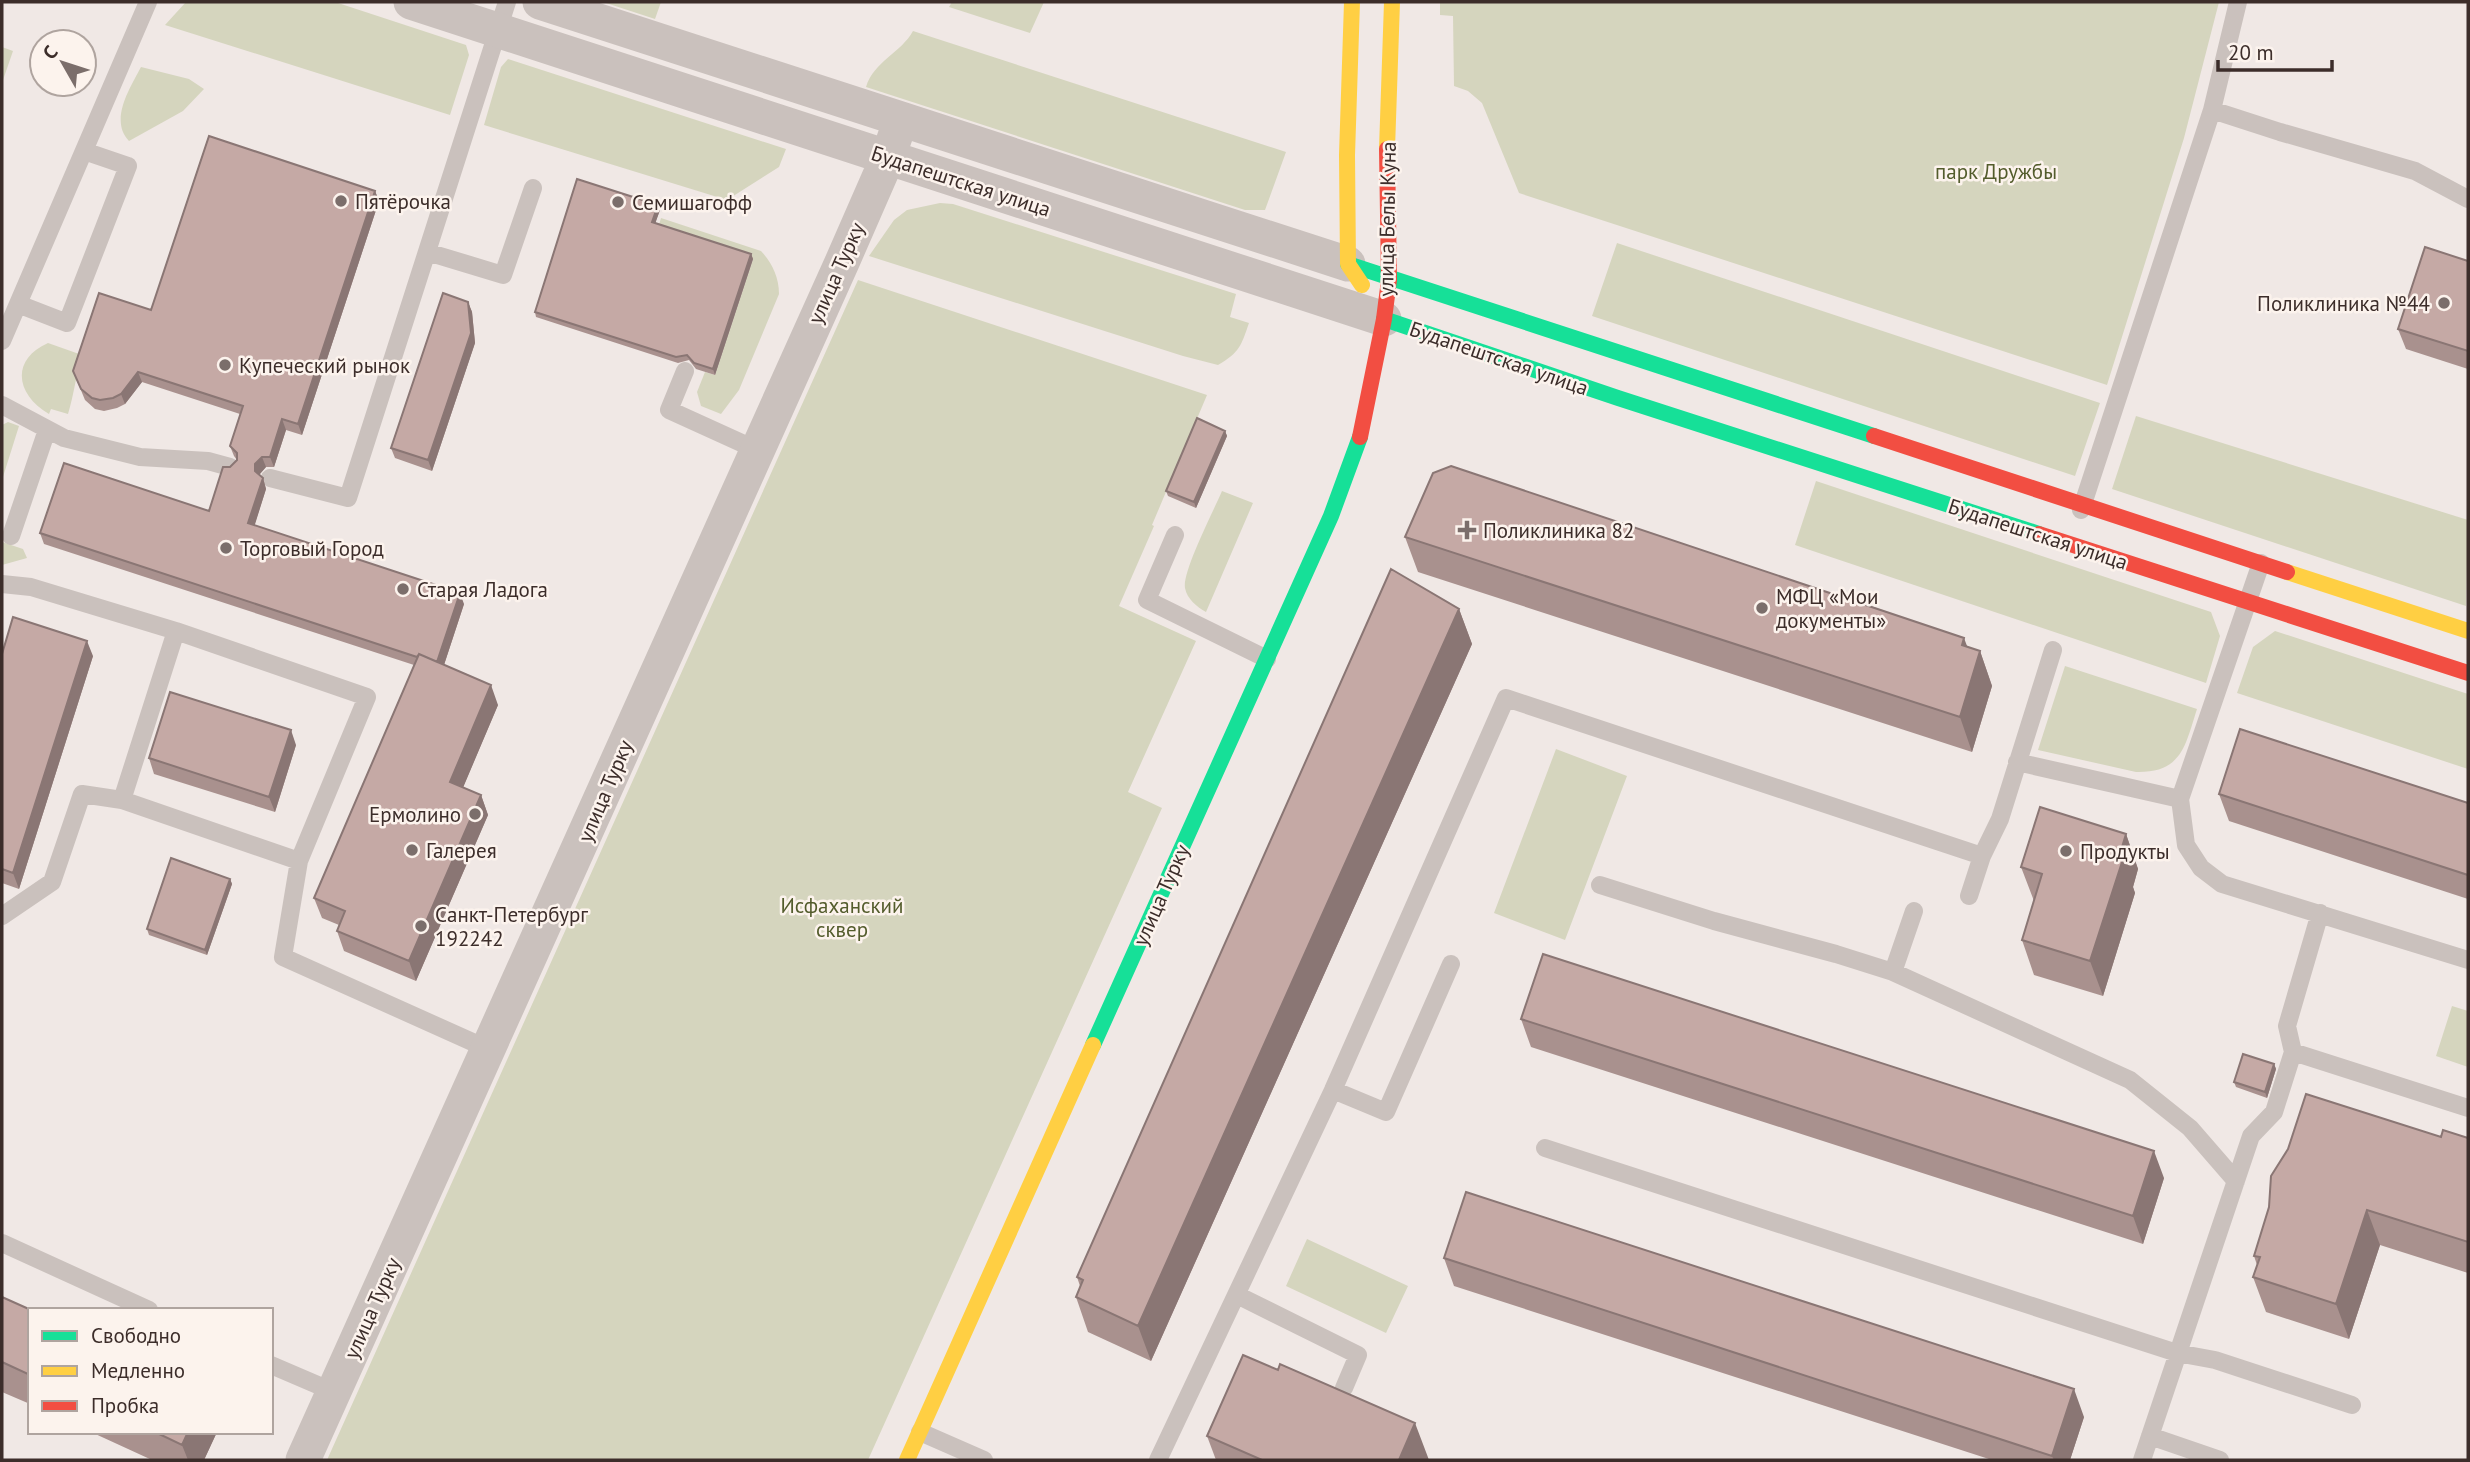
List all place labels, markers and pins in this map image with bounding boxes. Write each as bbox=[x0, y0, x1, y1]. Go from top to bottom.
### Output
place label: Пятёрочка bbox=[355, 188, 451, 215]
place label: Семишагофф bbox=[632, 189, 752, 216]
marker: Пятёрочка bbox=[333, 193, 349, 209]
marker: Семишагофф bbox=[610, 194, 626, 210]
place label: Поликлиника №44 bbox=[2257, 290, 2430, 317]
marker: Поликлиника №44 bbox=[2436, 295, 2452, 311]
place label: Купеческий рынок bbox=[239, 352, 410, 379]
marker: Купеческий рынок bbox=[217, 357, 233, 373]
place label: Поликлиника 82 bbox=[1483, 517, 1634, 544]
marker: Поликлиника 82 bbox=[1457, 520, 1477, 540]
place label: Торговый Город bbox=[240, 535, 384, 562]
marker: Торговый Город bbox=[218, 540, 234, 556]
place label: Старая Ладога bbox=[417, 576, 548, 603]
marker: Старая Ладога bbox=[395, 581, 411, 597]
place label: МФЦ «Мои документы» bbox=[1776, 583, 1886, 634]
marker: МФЦ «Мои документы» bbox=[1754, 600, 1770, 616]
place label: Ермолино bbox=[369, 801, 461, 828]
marker: Ермолино bbox=[467, 806, 483, 822]
place label: Галерея bbox=[426, 837, 497, 864]
place label: Продукты bbox=[2080, 838, 2170, 865]
marker: Галерея bbox=[404, 842, 420, 858]
marker: Продукты bbox=[2058, 843, 2074, 859]
place label: Санкт-Петербург 192242 bbox=[435, 901, 588, 952]
marker: Санкт-Петербург 192242 bbox=[413, 918, 429, 934]

